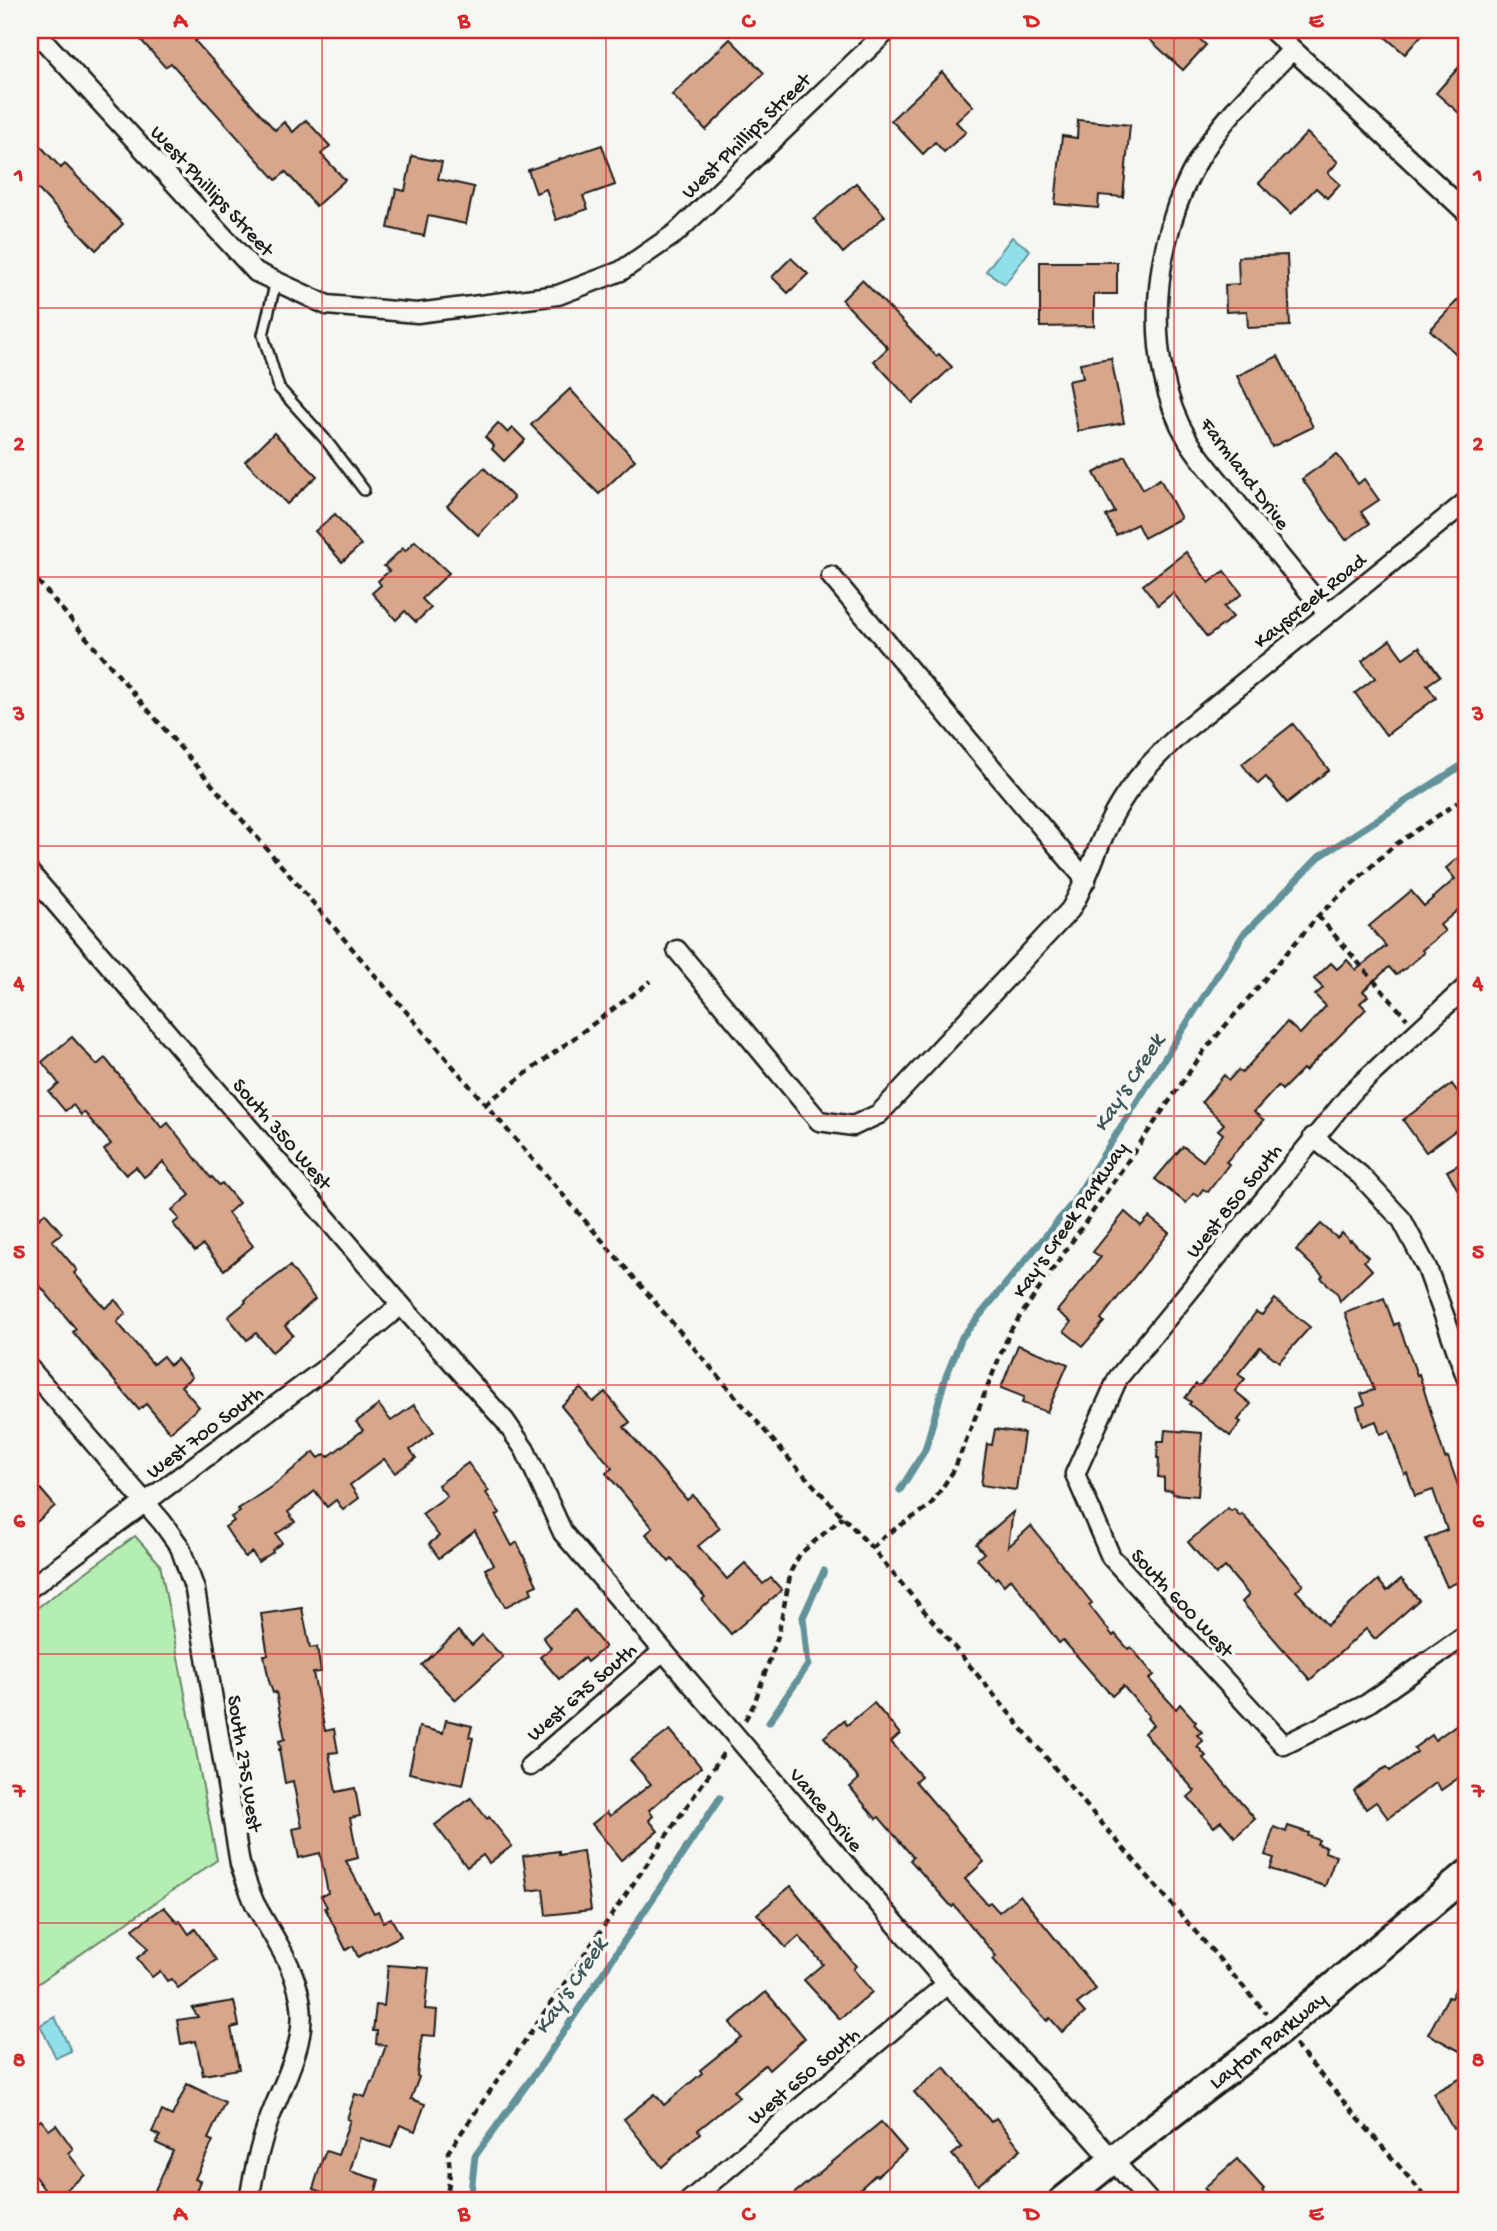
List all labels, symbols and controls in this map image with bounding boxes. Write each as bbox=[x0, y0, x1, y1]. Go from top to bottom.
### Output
text: A bbox=[172, 9, 188, 36]
text: B bbox=[457, 9, 471, 36]
text: C bbox=[742, 9, 757, 36]
text: D bbox=[1023, 9, 1041, 36]
text: E bbox=[1309, 9, 1325, 36]
street label: West Phillips Street bbox=[678, 68, 819, 206]
street label: West Phillips Street bbox=[143, 122, 279, 265]
text: 1 bbox=[13, 163, 24, 190]
text: 1 bbox=[1472, 163, 1483, 190]
street label: Farmland Drive bbox=[1192, 413, 1294, 537]
text: 2 bbox=[13, 432, 25, 459]
text: 2 bbox=[1472, 432, 1484, 459]
street label: Kayscreek Road bbox=[1250, 549, 1374, 656]
text: 3 bbox=[12, 702, 25, 729]
text: 3 bbox=[1471, 702, 1484, 729]
text: 4 bbox=[13, 971, 25, 998]
text: 4 bbox=[1472, 971, 1484, 998]
water label: Kay's Creek bbox=[1088, 1028, 1173, 1138]
street label: South 350 West bbox=[225, 1075, 337, 1198]
street label: Kay's Creek Parkway bbox=[1009, 1138, 1135, 1304]
street label: West 850 South bbox=[1182, 1140, 1289, 1264]
text: 5 bbox=[13, 1240, 25, 1267]
text: 5 bbox=[1472, 1240, 1484, 1267]
street label: West 700 South bbox=[143, 1382, 270, 1486]
text: 6 bbox=[13, 1509, 26, 1536]
text: 6 bbox=[1472, 1509, 1485, 1536]
street label: South 600 West bbox=[1124, 1545, 1239, 1666]
street label: West 675 South bbox=[523, 1639, 644, 1748]
street label: South 275 West bbox=[219, 1694, 266, 1836]
street label: Vance Drive bbox=[781, 1763, 867, 1859]
text: 7 bbox=[12, 1779, 26, 1806]
text: 7 bbox=[1471, 1779, 1485, 1806]
water label: Kay's Creek bbox=[530, 1931, 616, 2041]
street label: Layton Parkway bbox=[1206, 1988, 1333, 2096]
street label: West 650 South bbox=[744, 2023, 866, 2132]
text: 8 bbox=[13, 2048, 26, 2075]
text: 8 bbox=[1472, 2048, 1485, 2075]
text: A bbox=[172, 2202, 188, 2229]
text: B bbox=[457, 2202, 471, 2229]
text: C bbox=[742, 2202, 757, 2229]
text: D bbox=[1023, 2202, 1041, 2229]
text: E bbox=[1309, 2202, 1325, 2229]

